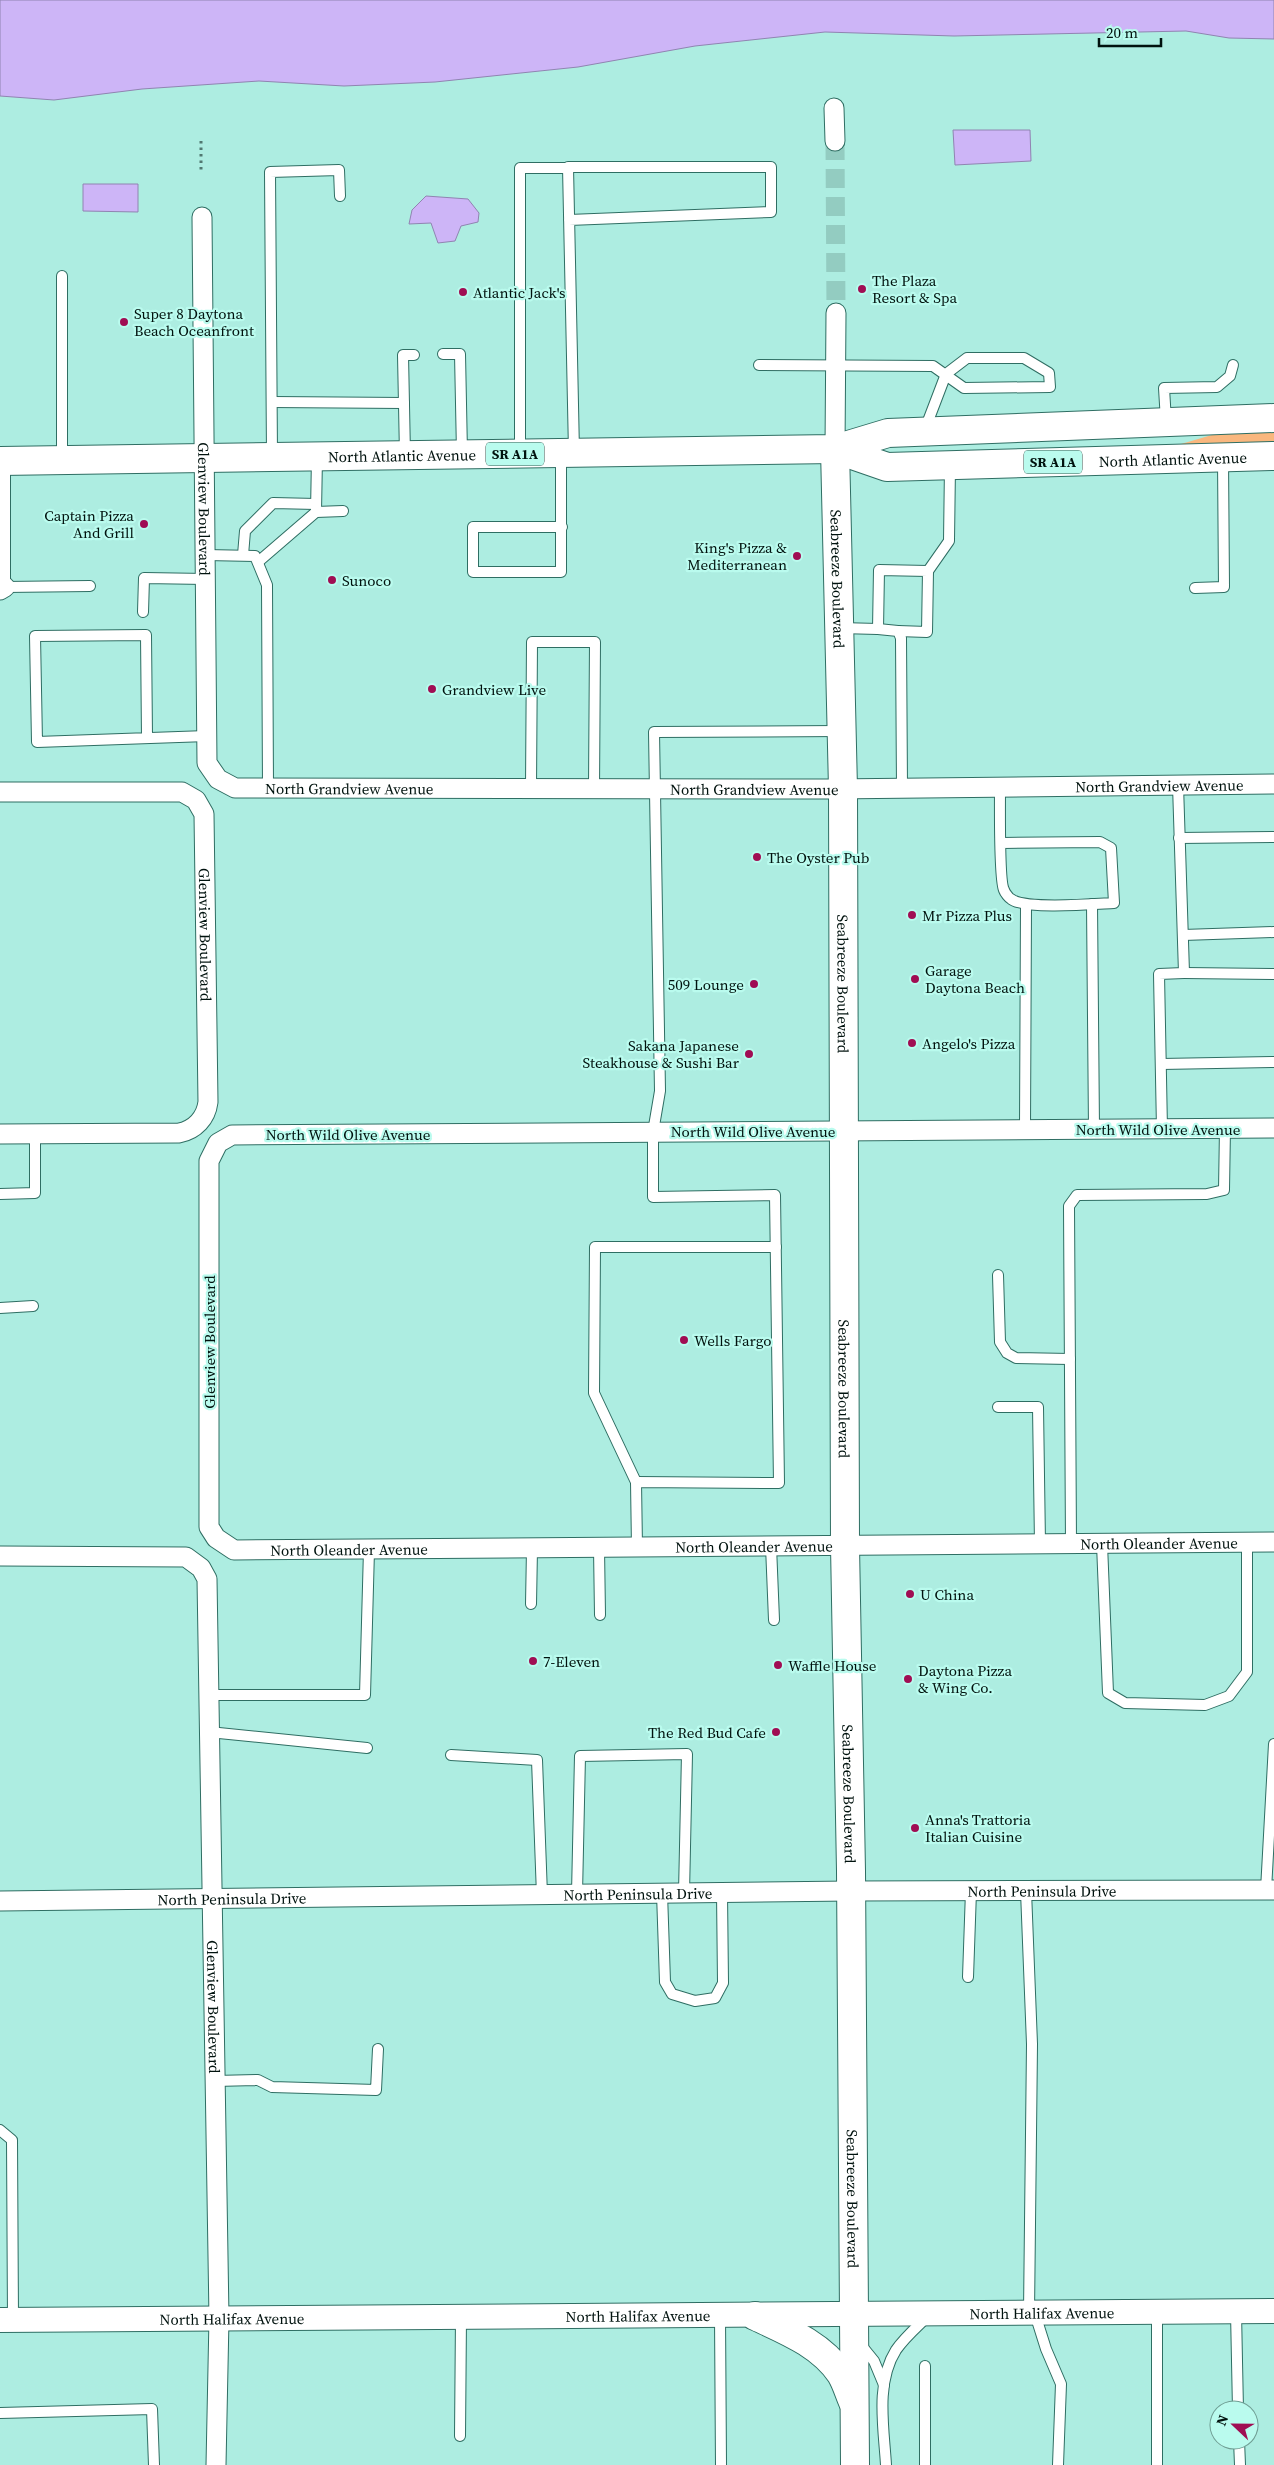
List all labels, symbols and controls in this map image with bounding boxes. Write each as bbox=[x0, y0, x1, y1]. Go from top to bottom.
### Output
scale bar bbox=[1099, 15, 1162, 47]
text: 20 m bbox=[1106, 22, 1138, 43]
place label: The Plaza Resort & Spa bbox=[872, 270, 958, 308]
place label: Atlantic Jack's bbox=[473, 282, 566, 303]
marker: The Plaza Resort & Spa bbox=[856, 283, 868, 295]
marker: Atlantic Jack's bbox=[457, 286, 469, 298]
place label: Super 8 Daytona Beach Oceanfront bbox=[134, 303, 254, 341]
marker: Super 8 Daytona Beach Oceanfront bbox=[118, 316, 130, 328]
street label: Glenview Boulevard bbox=[194, 442, 216, 576]
road number: SR A1A bbox=[486, 442, 544, 466]
street label: North Atlantic Avenue bbox=[328, 444, 477, 467]
street label: North Atlantic Avenue bbox=[1099, 446, 1248, 471]
road number: SR A1A bbox=[1024, 451, 1082, 474]
place label: Captain Pizza And Grill bbox=[44, 505, 135, 543]
street label: Seabreeze Boulevard bbox=[826, 509, 850, 649]
marker: Captain Pizza And Grill bbox=[138, 518, 150, 530]
place label: King's Pizza & Mediterranean bbox=[687, 537, 787, 575]
marker: King's Pizza & Mediterranean bbox=[791, 550, 803, 562]
place label: Sunoco bbox=[342, 570, 391, 591]
marker: Sunoco bbox=[326, 574, 338, 586]
place label: Grandview Live bbox=[442, 679, 546, 700]
marker: Grandview Live bbox=[426, 683, 438, 695]
street label: North Grandview Avenue bbox=[1075, 774, 1244, 797]
street label: North Grandview Avenue bbox=[265, 778, 434, 799]
street label: North Grandview Avenue bbox=[670, 778, 839, 800]
place label: The Oyster Pub bbox=[767, 847, 869, 868]
marker: The Oyster Pub bbox=[751, 851, 763, 863]
street label: Glenview Boulevard bbox=[194, 868, 217, 1002]
place label: Mr Pizza Plus bbox=[922, 905, 1012, 926]
marker: Mr Pizza Plus bbox=[906, 909, 918, 921]
street label: Seabreeze Boulevard bbox=[833, 914, 854, 1054]
place label: Garage Daytona Beach bbox=[925, 960, 1025, 998]
marker: Garage Daytona Beach bbox=[909, 973, 921, 985]
place label: 509 Lounge bbox=[668, 974, 744, 995]
marker: 509 Lounge bbox=[748, 978, 760, 990]
place label: Angelo's Pizza bbox=[922, 1033, 1016, 1054]
place label: Sakana Japanese Steakhouse & Sushi Bar bbox=[583, 1035, 740, 1073]
marker: Angelo's Pizza bbox=[906, 1037, 918, 1049]
marker: Sakana Japanese Steakhouse & Sushi Bar bbox=[743, 1048, 755, 1060]
street label: North Wild Olive Avenue bbox=[1076, 1119, 1241, 1140]
street label: North Wild Olive Avenue bbox=[671, 1121, 836, 1142]
street label: North Wild Olive Avenue bbox=[266, 1124, 431, 1145]
street label: Glenview Boulevard bbox=[199, 1275, 220, 1409]
street label: Seabreeze Boulevard bbox=[834, 1319, 855, 1459]
place label: Wells Fargo bbox=[694, 1330, 772, 1351]
marker: Wells Fargo bbox=[678, 1334, 690, 1346]
street label: North Oleander Avenue bbox=[1080, 1532, 1238, 1554]
street label: North Oleander Avenue bbox=[675, 1535, 833, 1557]
street label: North Oleander Avenue bbox=[270, 1538, 428, 1560]
place label: U China bbox=[920, 1584, 974, 1605]
marker: U China bbox=[904, 1588, 916, 1600]
place label: 7-Eleven bbox=[543, 1651, 600, 1672]
marker: 7-Eleven bbox=[527, 1655, 539, 1667]
place label: Waffle House bbox=[788, 1655, 877, 1676]
marker: Waffle House bbox=[772, 1659, 784, 1671]
place label: Daytona Pizza & Wing Co. bbox=[918, 1660, 1012, 1698]
marker: Daytona Pizza & Wing Co. bbox=[902, 1673, 914, 1685]
place label: The Red Bud Cafe bbox=[648, 1722, 766, 1743]
street label: Seabreeze Boulevard bbox=[838, 1724, 861, 1864]
marker: The Red Bud Cafe bbox=[770, 1726, 782, 1738]
place label: Anna's Trattoria Italian Cuisine bbox=[925, 1809, 1031, 1847]
marker: Anna's Trattoria Italian Cuisine bbox=[909, 1822, 921, 1834]
street label: North Peninsula Drive bbox=[967, 1880, 1117, 1901]
street label: North Peninsula Drive bbox=[563, 1882, 713, 1905]
street label: North Peninsula Drive bbox=[157, 1887, 307, 1910]
street label: Glenview Boulevard bbox=[202, 1940, 226, 2074]
street label: Seabreeze Boulevard bbox=[842, 2129, 864, 2269]
street label: North Halifax Avenue bbox=[969, 2302, 1115, 2324]
street label: North Halifax Avenue bbox=[565, 2304, 711, 2327]
street label: North Halifax Avenue bbox=[159, 2307, 305, 2329]
north arrow bbox=[1209, 2400, 1259, 2450]
text: N bbox=[1211, 2412, 1233, 2429]

